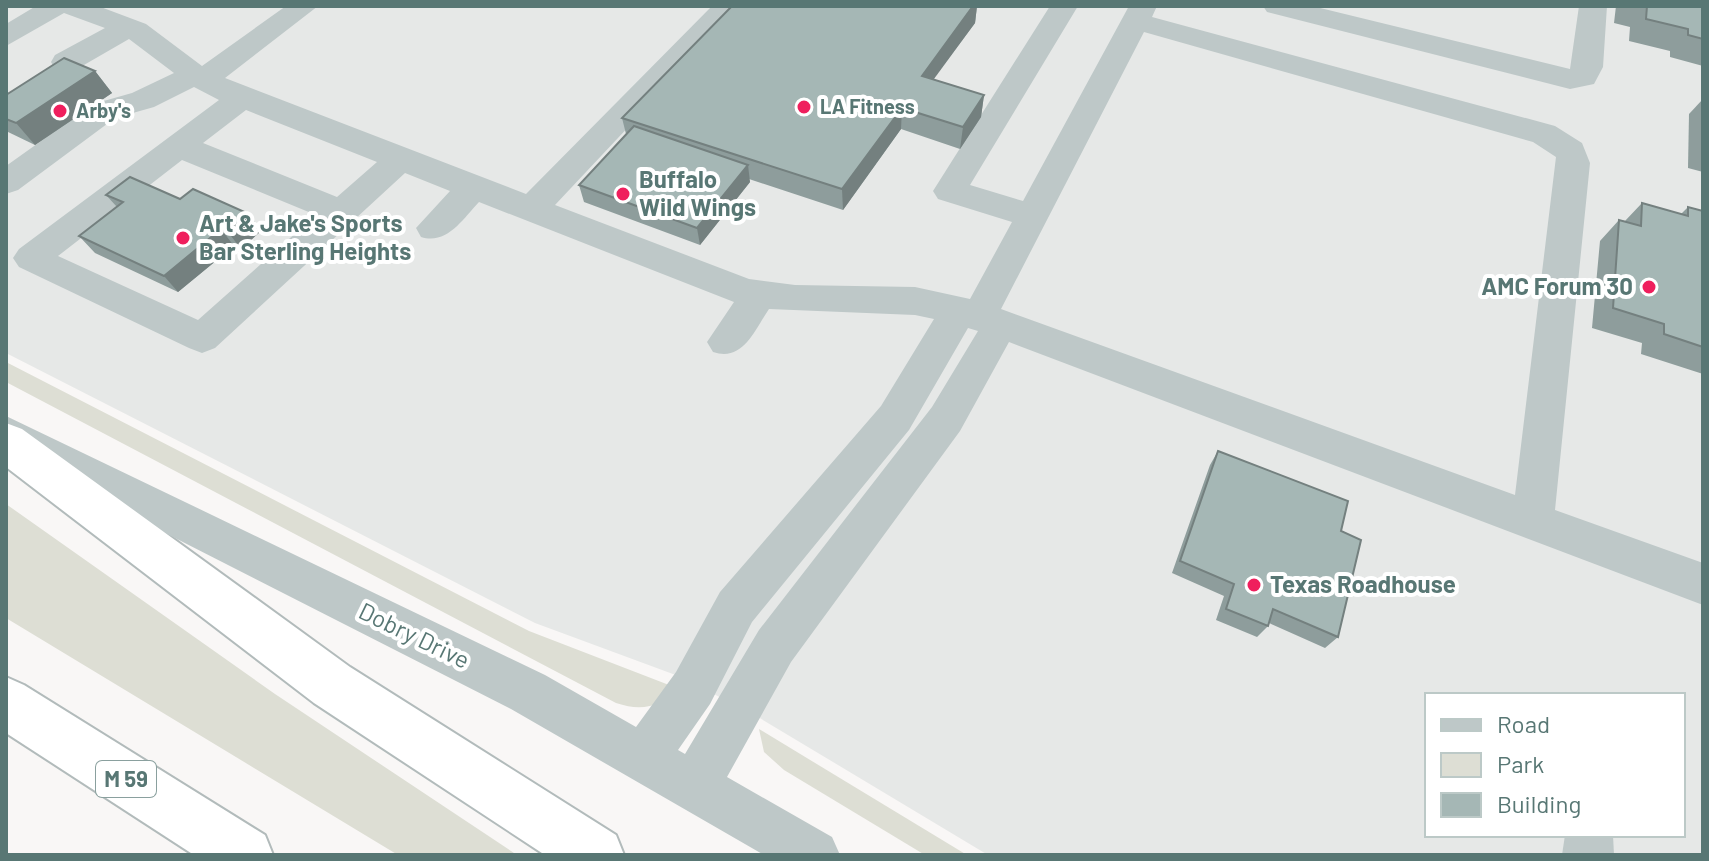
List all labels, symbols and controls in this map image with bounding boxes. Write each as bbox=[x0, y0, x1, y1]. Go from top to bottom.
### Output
place label: LA Fitness bbox=[820, 94, 915, 118]
place label: Arby's bbox=[76, 98, 131, 122]
marker: LA Fitness bbox=[795, 98, 813, 116]
marker: Arby's bbox=[51, 102, 69, 120]
place label: Buffalo Wild Wings bbox=[639, 164, 756, 221]
marker: Buffalo Wild Wings bbox=[614, 185, 632, 203]
place label: Art & Jake's Sports Bar Sterling Heights bbox=[199, 208, 411, 265]
marker: Art & Jake's Sports Bar Sterling Heights bbox=[174, 229, 192, 247]
place label: AMC Forum 30 bbox=[1481, 271, 1633, 300]
marker: AMC Forum 30 bbox=[1640, 278, 1658, 296]
place label: Texas Roadhouse bbox=[1270, 569, 1456, 598]
marker: Texas Roadhouse bbox=[1245, 576, 1263, 594]
street label: Dobry Drive bbox=[354, 595, 475, 674]
legend bbox=[1425, 693, 1685, 837]
text: Road bbox=[1497, 709, 1550, 738]
text: Park bbox=[1497, 749, 1544, 778]
road number: M 59 bbox=[96, 761, 156, 797]
text: Building bbox=[1497, 789, 1581, 818]

